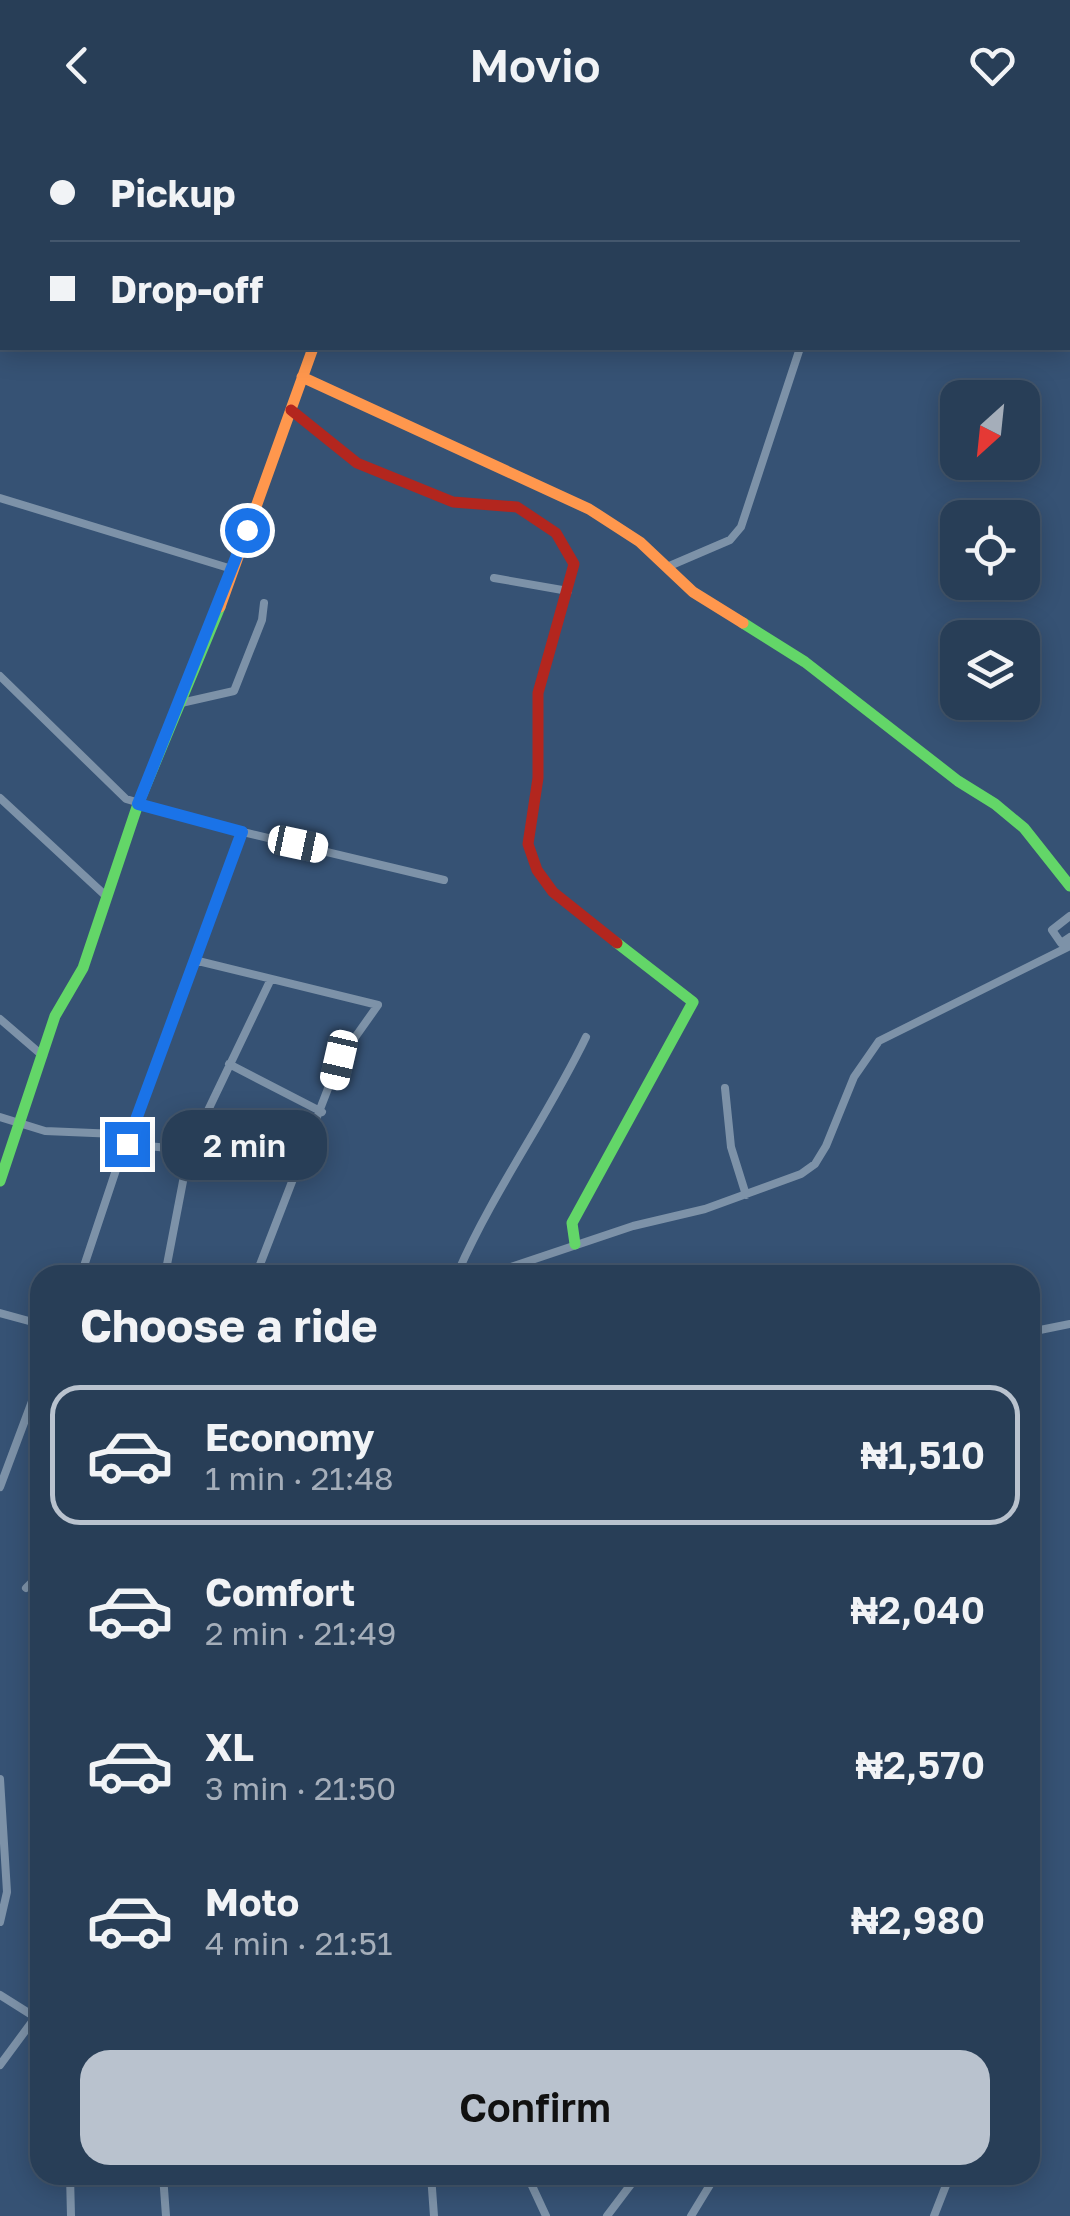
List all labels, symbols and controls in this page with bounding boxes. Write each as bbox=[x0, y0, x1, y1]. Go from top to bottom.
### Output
icon: back bbox=[50, 38, 105, 93]
text: Movio bbox=[470, 38, 600, 92]
icon: heart bbox=[965, 38, 1020, 93]
text: Pickup bbox=[110, 170, 236, 215]
text: Drop-off bbox=[110, 266, 263, 311]
north arrow bbox=[940, 380, 1040, 480]
map controls bbox=[940, 380, 1040, 720]
button: locate bbox=[940, 500, 1040, 600]
route start bbox=[225, 508, 270, 553]
button: layers bbox=[940, 620, 1040, 720]
car bbox=[266, 823, 330, 865]
car bbox=[318, 1027, 360, 1093]
callout: 2 min bbox=[162, 1109, 327, 1179]
route end bbox=[105, 1122, 150, 1167]
text: 2 min bbox=[203, 1126, 286, 1164]
text: Choose a ride bbox=[80, 1298, 378, 1352]
icon: car bbox=[85, 1410, 175, 1500]
text: Economy bbox=[205, 1414, 374, 1459]
text: ₦1,510 bbox=[860, 1432, 985, 1477]
text: 1 min · 21:48 bbox=[205, 1459, 393, 1497]
icon: car bbox=[85, 1565, 175, 1655]
text: Comfort bbox=[205, 1569, 355, 1614]
text: ₦2,040 bbox=[851, 1587, 985, 1632]
text: 2 min · 21:49 bbox=[205, 1614, 396, 1652]
icon: car bbox=[85, 1720, 175, 1810]
text: XL bbox=[205, 1724, 254, 1769]
text: ₦2,570 bbox=[855, 1742, 985, 1787]
text: 3 min · 21:50 bbox=[205, 1769, 396, 1807]
icon: car bbox=[85, 1875, 175, 1965]
text: Moto bbox=[205, 1879, 299, 1924]
text: ₦2,980 bbox=[851, 1897, 985, 1942]
text: 4 min · 21:51 bbox=[205, 1924, 392, 1962]
button: Confirm bbox=[80, 2050, 990, 2165]

